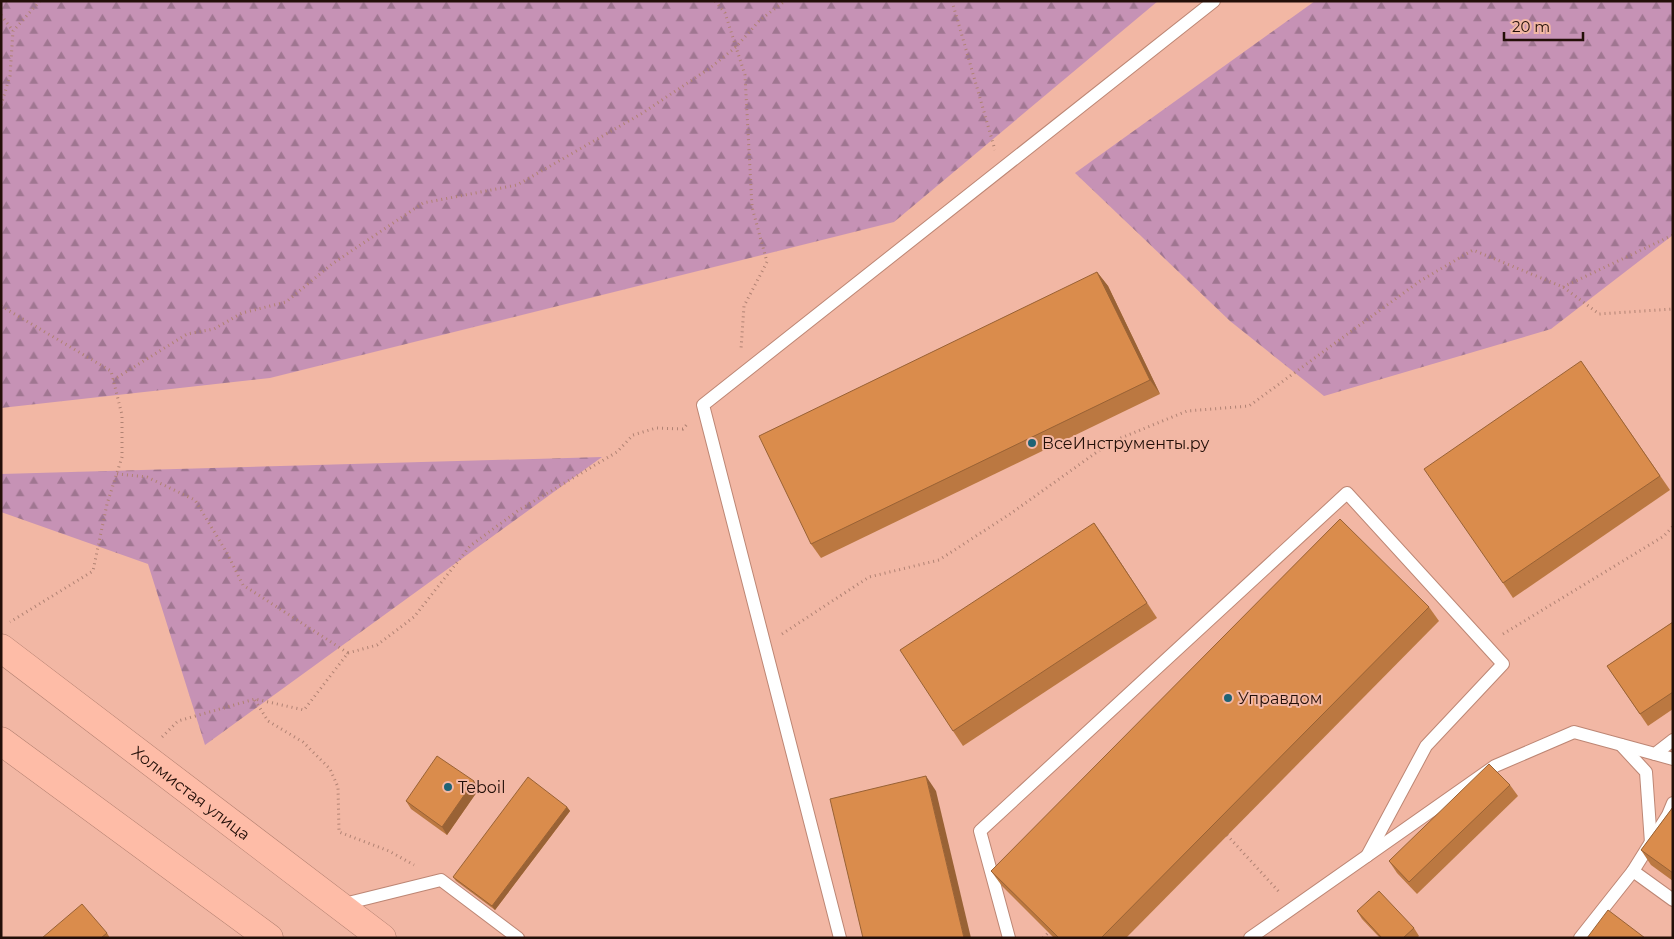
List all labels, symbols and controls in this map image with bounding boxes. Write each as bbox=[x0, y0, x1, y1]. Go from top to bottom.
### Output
scale bar bbox=[1504, 10, 1583, 42]
text: 20 m bbox=[1512, 17, 1550, 36]
place label: ВсеИнструменты.ру bbox=[1042, 434, 1209, 453]
marker: ВсеИнструменты.ру bbox=[1026, 437, 1038, 449]
place label: Управдом bbox=[1238, 689, 1322, 708]
marker: Управдом bbox=[1222, 692, 1234, 704]
street label: Холмистая улица bbox=[128, 742, 254, 844]
place label: Teboil bbox=[458, 778, 505, 797]
marker: Teboil bbox=[442, 781, 454, 793]

